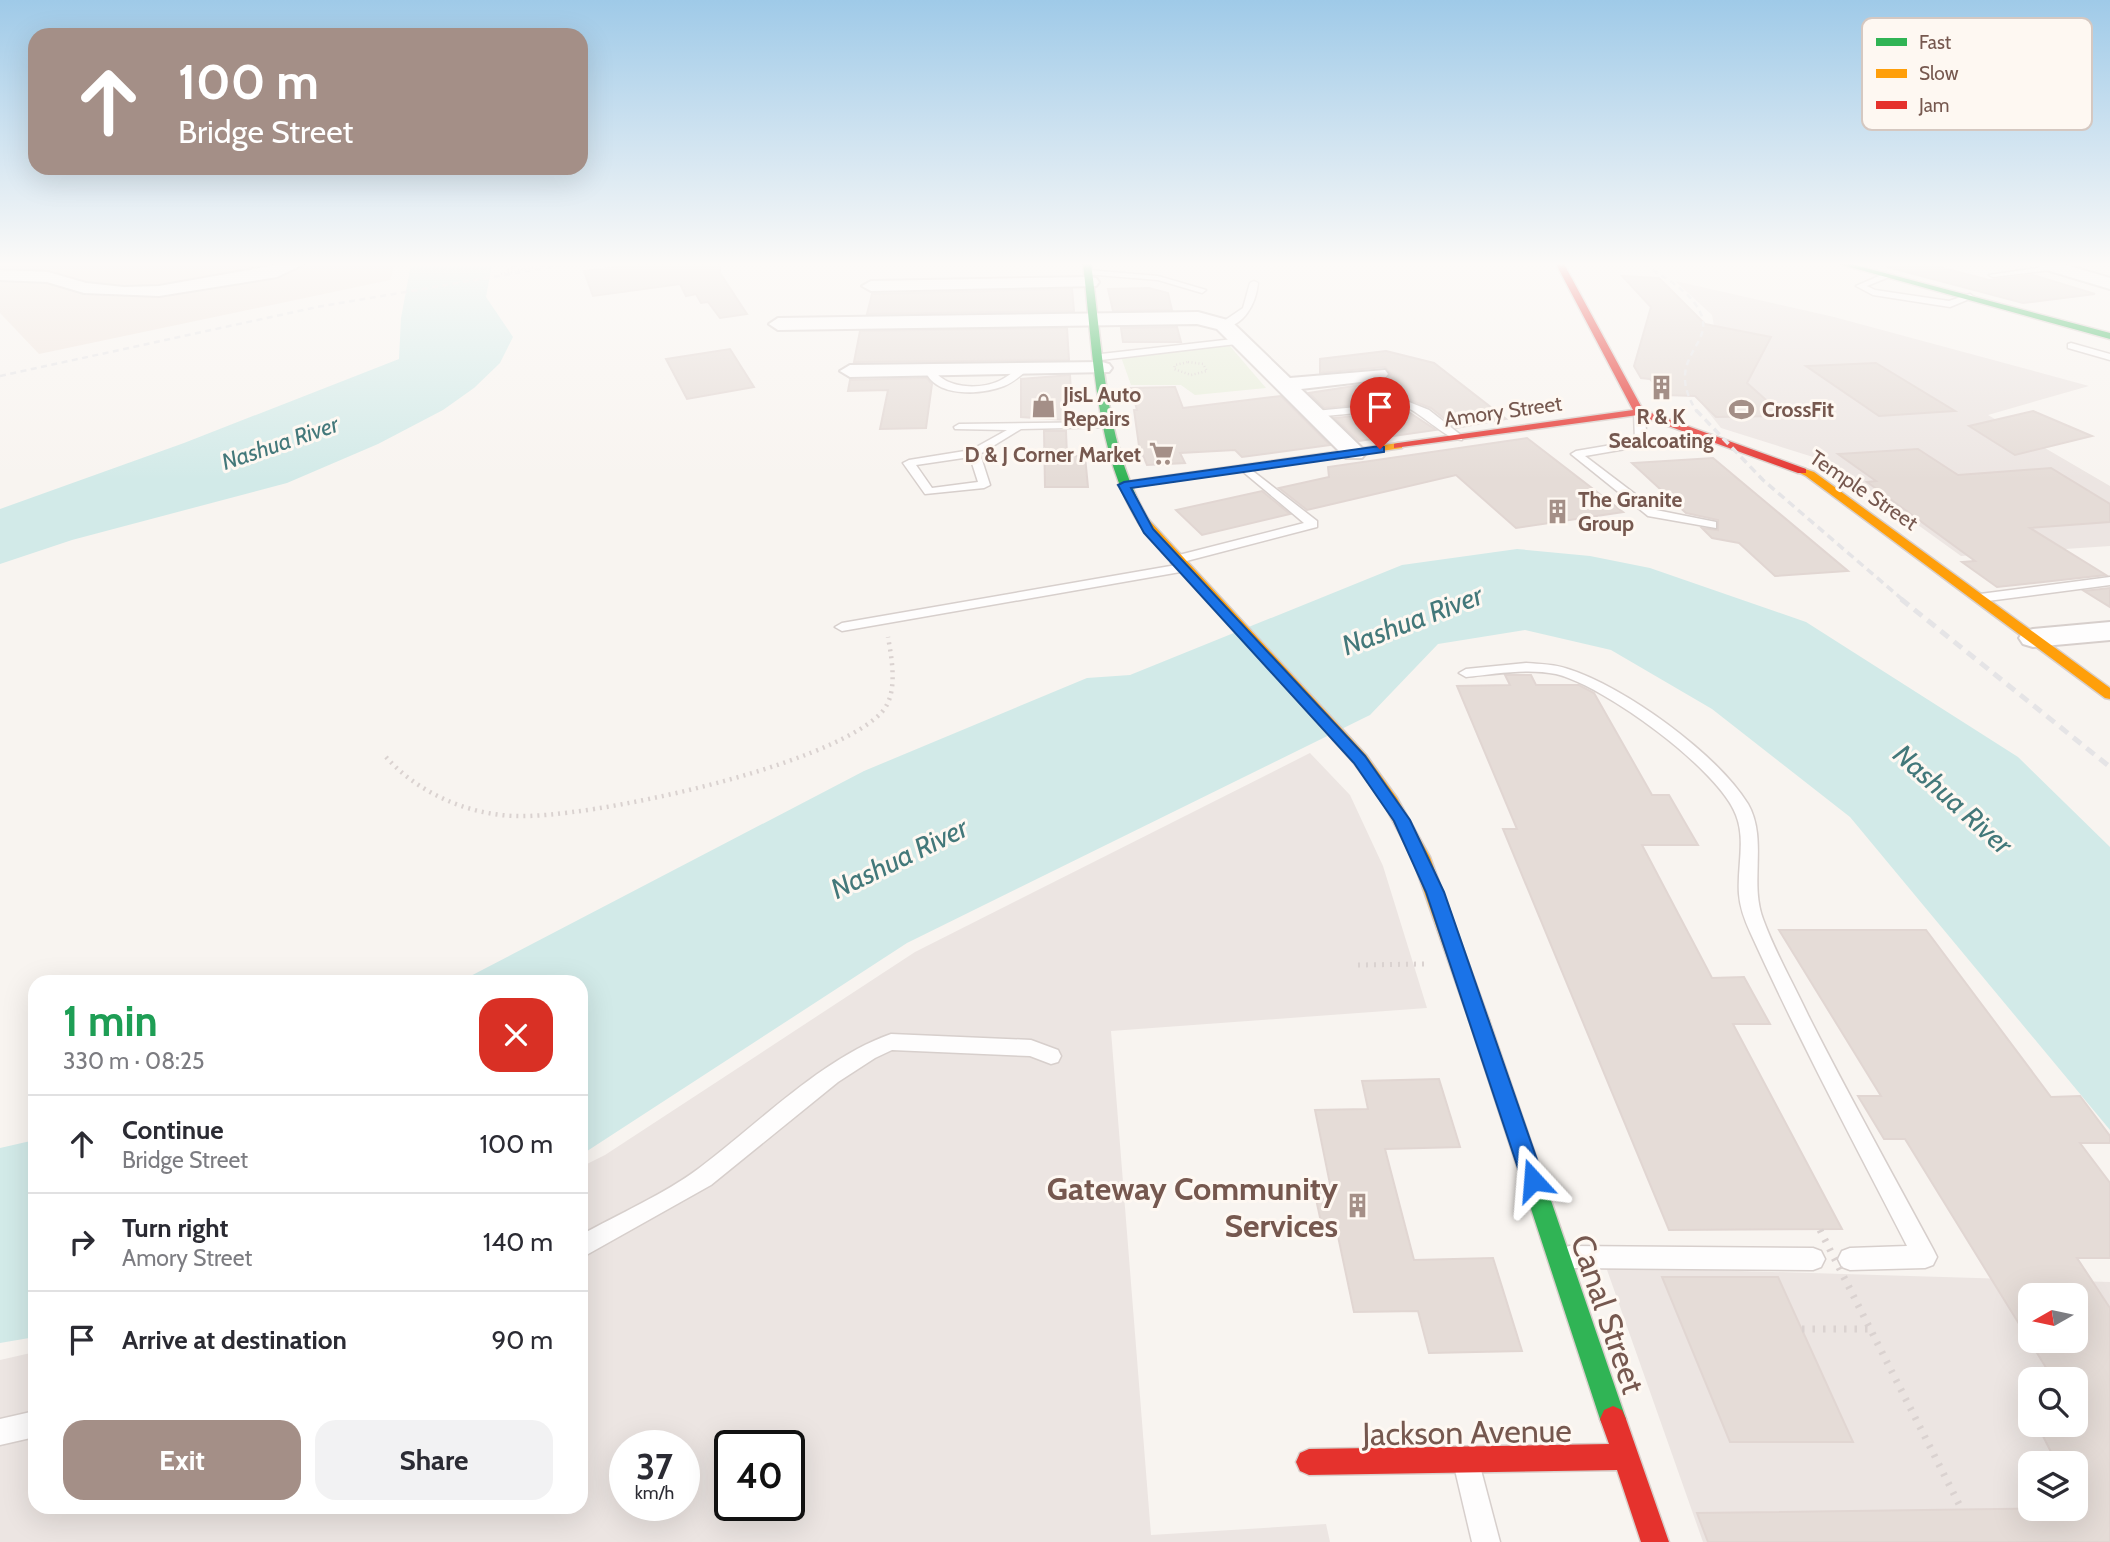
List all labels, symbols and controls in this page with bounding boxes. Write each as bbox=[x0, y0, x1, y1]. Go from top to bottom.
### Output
legend bbox=[1862, 18, 2092, 130]
text: Fast bbox=[1919, 31, 1952, 54]
text: 100 m bbox=[178, 52, 319, 111]
icon: ahead bbox=[63, 56, 154, 147]
text: Slow bbox=[1919, 62, 1959, 85]
text: Jam bbox=[1918, 94, 1949, 117]
text: Bridge Street bbox=[178, 112, 353, 151]
building icon: R & K Sealcoating bbox=[1647, 373, 1675, 401]
pin bbox=[1350, 377, 1410, 449]
place label: JisL Auto Repairs bbox=[1062, 382, 1141, 431]
icon: arrive bbox=[1361, 388, 1399, 426]
street label: Amory Street bbox=[1442, 390, 1564, 432]
shop icon: JisL Auto Repairs bbox=[1029, 392, 1057, 420]
sports icon: CrossFit bbox=[1728, 395, 1756, 423]
place label: CrossFit bbox=[1762, 397, 1834, 422]
place label: R & K Sealcoating bbox=[1609, 404, 1714, 453]
water label: Nashua River bbox=[218, 410, 343, 476]
supermarket icon: D & J Corner Market bbox=[1147, 440, 1175, 468]
place label: D & J Corner Market bbox=[965, 442, 1141, 467]
street label: Temple Street bbox=[1805, 445, 1923, 535]
place label: The Granite Group bbox=[1578, 487, 1683, 536]
building icon: The Granite Group bbox=[1544, 497, 1572, 525]
water label: Nashua River bbox=[1337, 577, 1489, 662]
water label: Nashua River bbox=[1887, 737, 2020, 862]
water label: Nashua River bbox=[825, 810, 974, 906]
text: 1 min bbox=[63, 995, 158, 1047]
button: close bbox=[479, 998, 553, 1072]
text: 330 m · 08:25 bbox=[63, 1047, 204, 1075]
text: Continue bbox=[122, 1114, 224, 1146]
icon: ahead bbox=[63, 1125, 101, 1163]
text: 100 m bbox=[480, 1128, 553, 1160]
position arrow bbox=[1496, 1143, 1570, 1217]
text: Bridge Street bbox=[122, 1146, 248, 1174]
place label: Gateway Community Services bbox=[1047, 1169, 1339, 1245]
building icon: Gateway Community Services bbox=[1344, 1192, 1372, 1220]
text: Turn right bbox=[122, 1212, 228, 1244]
icon: right bbox=[63, 1223, 101, 1261]
text: 140 m bbox=[483, 1226, 553, 1258]
street label: Canal Street bbox=[1563, 1229, 1653, 1399]
text: Amory Street bbox=[122, 1244, 252, 1272]
north arrow bbox=[2018, 1283, 2088, 1353]
map controls bbox=[2018, 1283, 2088, 1521]
icon: arrive bbox=[63, 1321, 101, 1359]
text: Arrive at destination bbox=[122, 1324, 347, 1356]
text: 90 m bbox=[491, 1324, 553, 1356]
button: search bbox=[2018, 1367, 2088, 1437]
street label: Jackson Avenue bbox=[1361, 1411, 1572, 1453]
button: Exit bbox=[63, 1420, 301, 1500]
button: Share bbox=[315, 1420, 553, 1500]
speed limit sign: 40 bbox=[714, 1430, 805, 1521]
text: 37 bbox=[636, 1445, 673, 1488]
button: layers bbox=[2018, 1451, 2088, 1521]
text: km/h bbox=[635, 1482, 674, 1504]

